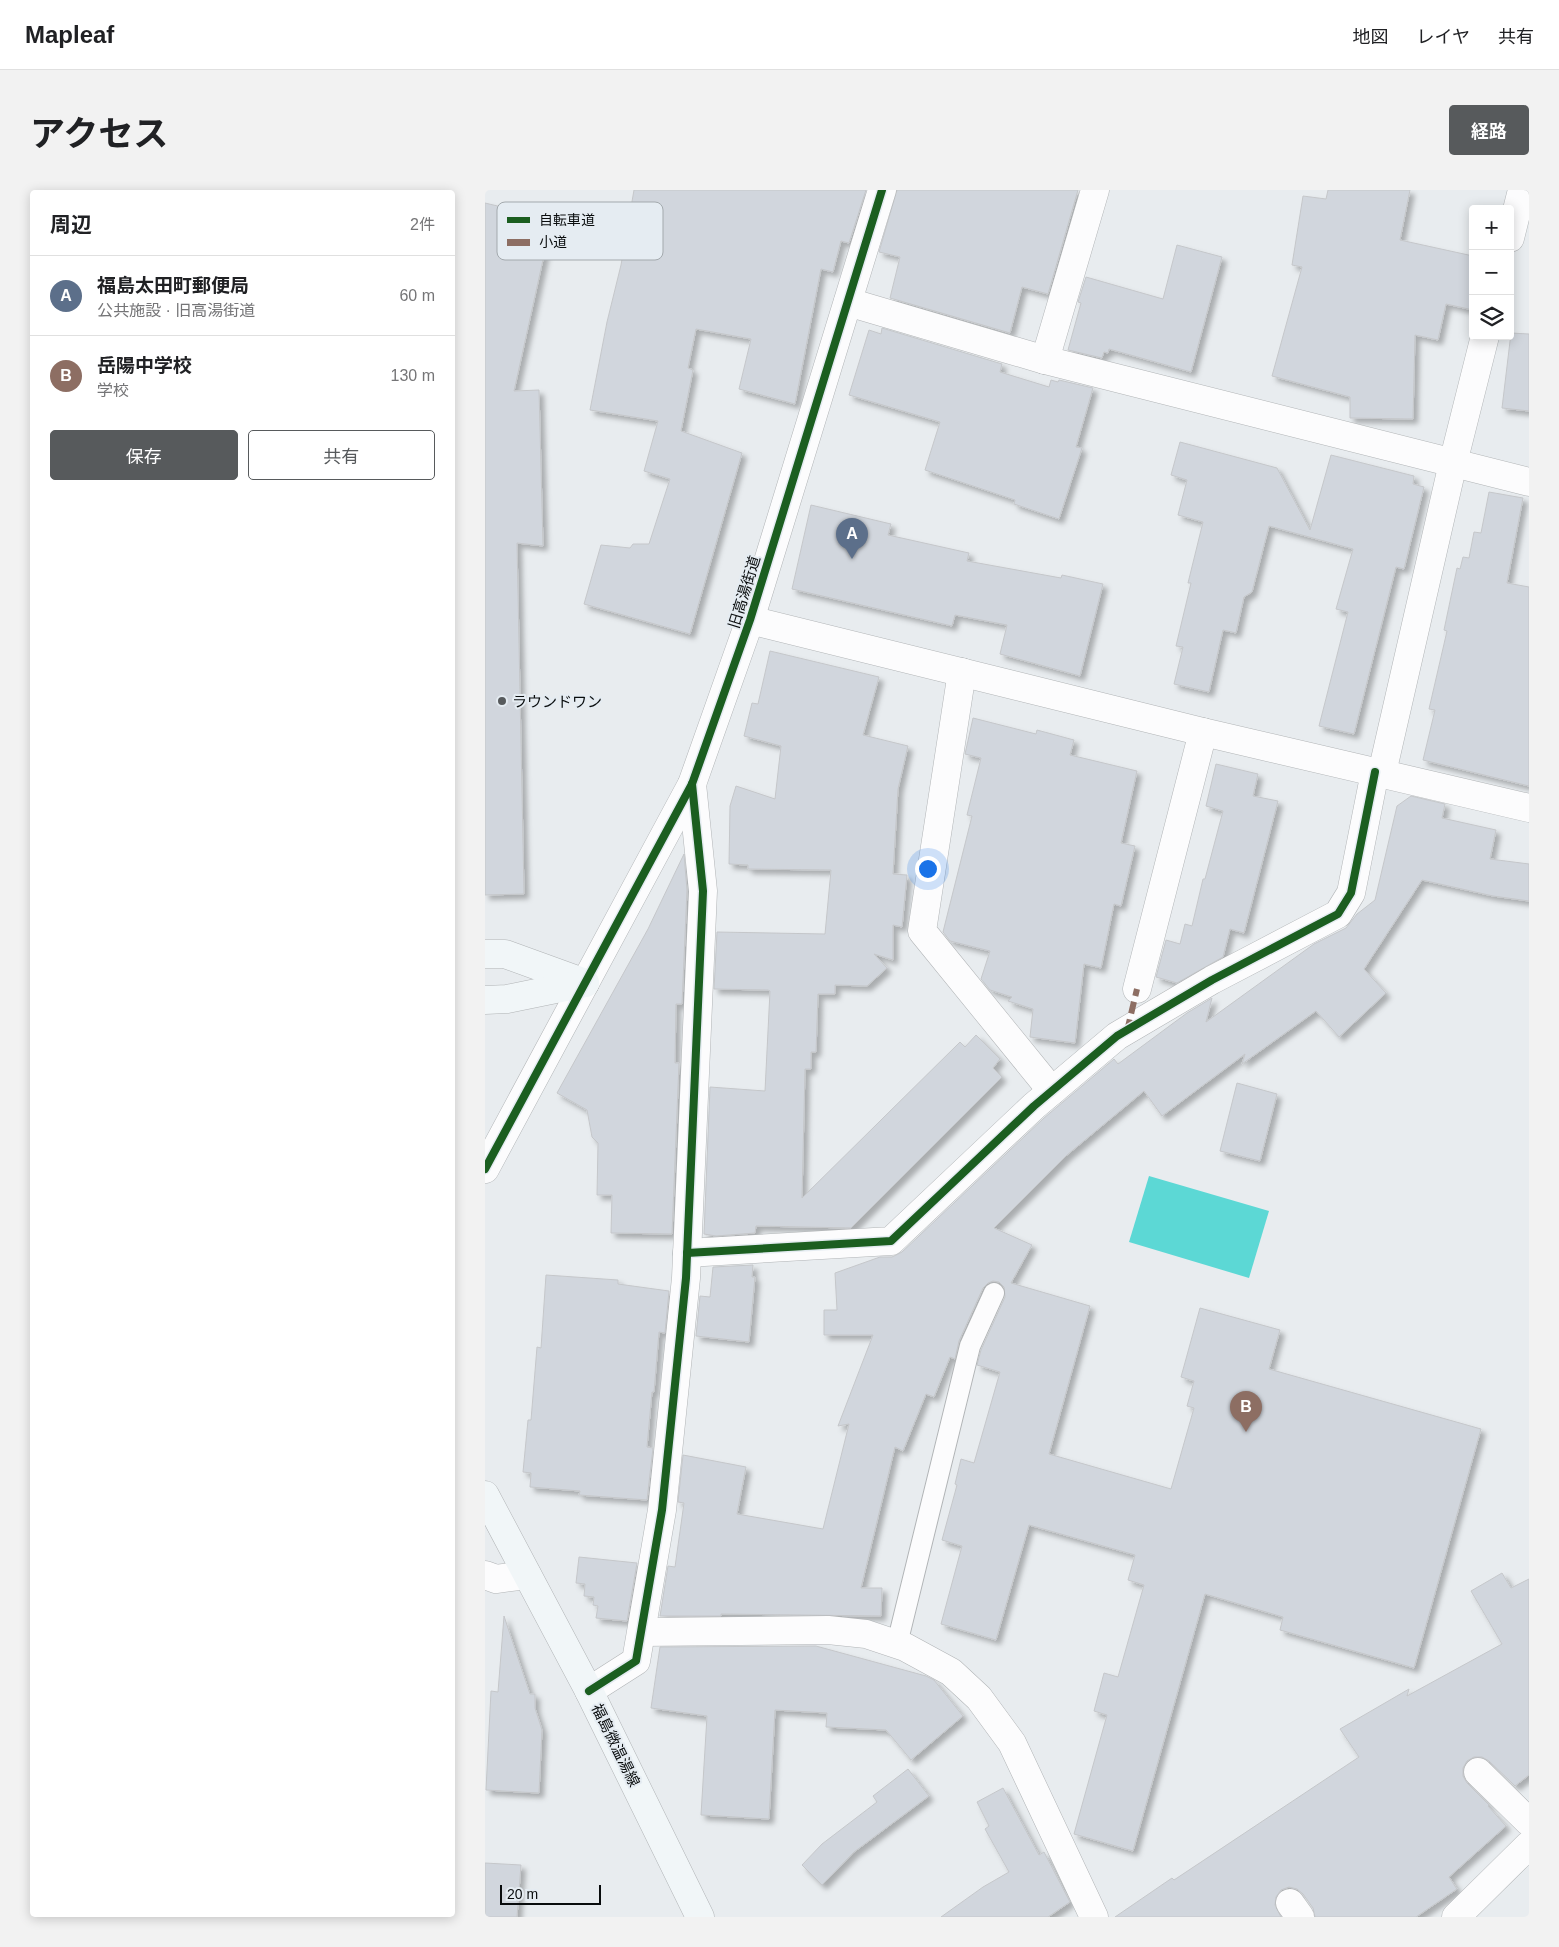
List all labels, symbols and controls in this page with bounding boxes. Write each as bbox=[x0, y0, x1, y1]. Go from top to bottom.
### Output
text: Mapleaf bbox=[25, 21, 114, 48]
text: 地図 bbox=[1353, 27, 1389, 47]
text: レイヤ bbox=[1417, 27, 1470, 47]
text: 共有 bbox=[1498, 27, 1534, 47]
button: 経路 bbox=[1449, 105, 1529, 155]
text: アクセス bbox=[30, 114, 168, 153]
legend bbox=[497, 202, 663, 260]
map controls bbox=[1469, 205, 1514, 340]
button: + bbox=[1469, 205, 1514, 250]
text: 自転車道 bbox=[539, 212, 595, 228]
text: 周辺 bbox=[50, 213, 92, 236]
text: 2件 bbox=[410, 216, 435, 233]
text: 小道 bbox=[539, 234, 567, 250]
button: − bbox=[1469, 250, 1514, 295]
text: 福島太田町郵便局 bbox=[97, 275, 249, 296]
text: A bbox=[60, 287, 72, 304]
text: 60 m bbox=[399, 287, 435, 304]
button: layers bbox=[1469, 295, 1514, 340]
text: 公共施設 · 旧高湯街道 bbox=[97, 302, 255, 319]
text: 岳陽中学校 bbox=[97, 355, 192, 376]
text: B bbox=[60, 367, 72, 384]
text: 130 m bbox=[391, 367, 435, 384]
text: 学校 bbox=[97, 382, 129, 399]
button: 保存 bbox=[50, 430, 238, 480]
button: 共有 bbox=[248, 430, 435, 480]
pin: A bbox=[836, 518, 868, 559]
street label: 旧高湯街道 bbox=[725, 554, 763, 630]
place label: ラウンドワン bbox=[512, 693, 602, 710]
marker: ラウンドワン bbox=[496, 695, 508, 707]
your location bbox=[915, 856, 941, 882]
pin: B bbox=[1230, 1391, 1262, 1432]
street label: 福島微温湯線 bbox=[589, 1701, 643, 1789]
scale bar bbox=[500, 1882, 601, 1905]
text: 20 m bbox=[507, 1886, 538, 1902]

